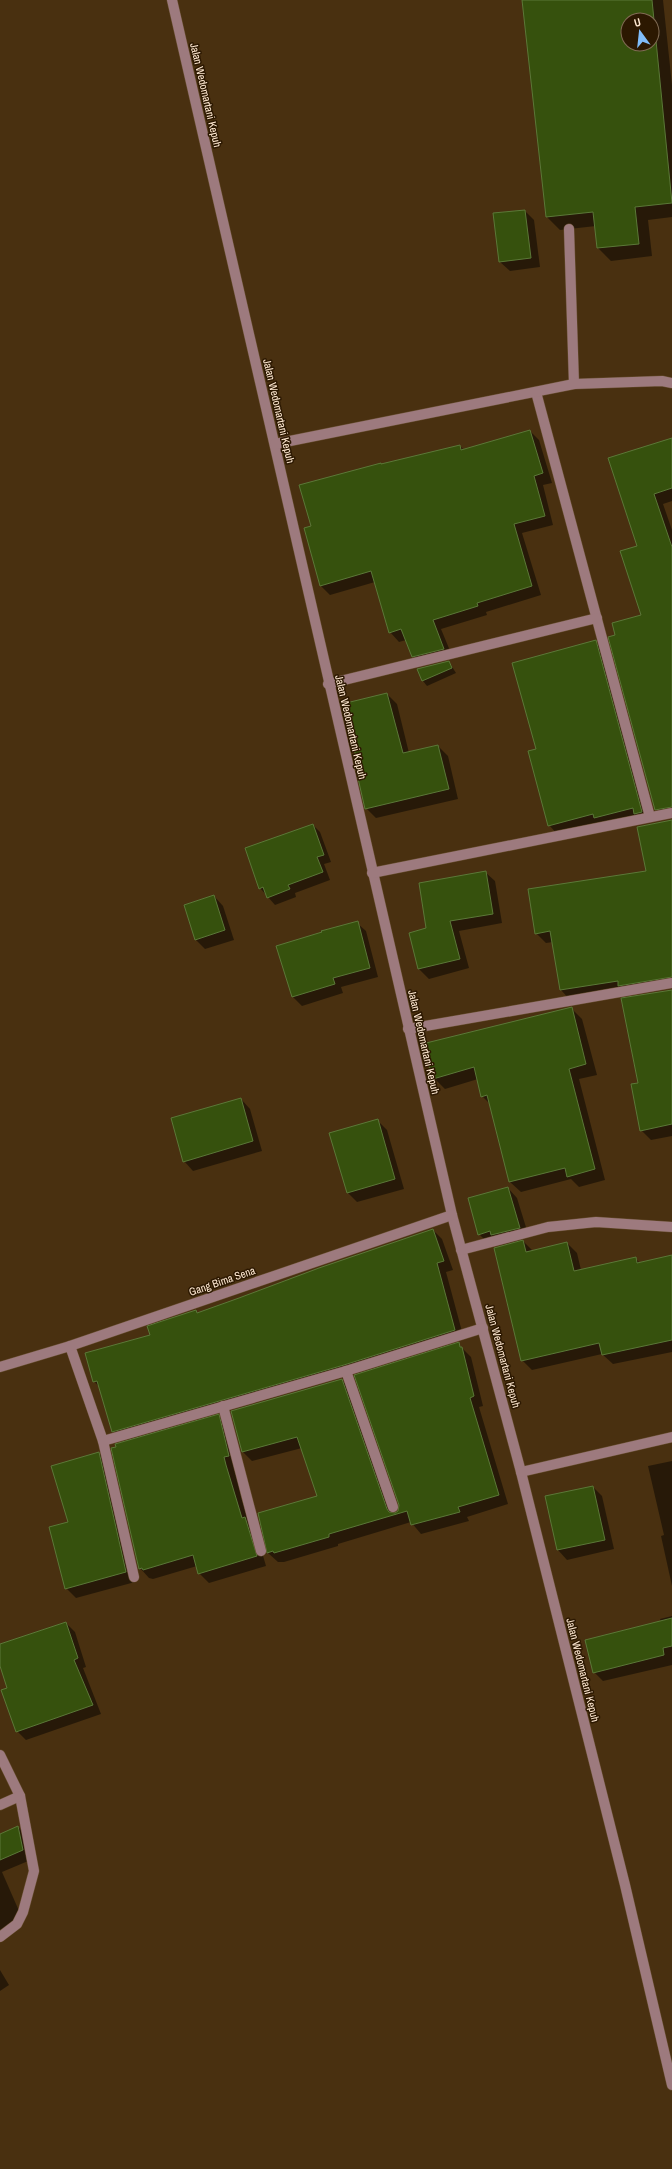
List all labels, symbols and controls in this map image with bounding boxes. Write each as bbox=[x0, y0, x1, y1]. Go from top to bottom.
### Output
north arrow bbox=[620, 12, 660, 52]
text: U bbox=[632, 15, 642, 30]
street label: Jalan Wedomartani Kepuh bbox=[187, 41, 225, 149]
street label: Jalan Wedomartani Kepuh bbox=[260, 357, 298, 465]
street label: Jalan Wedomartani Kepuh bbox=[332, 673, 370, 781]
street label: Jalan Wedomartani Kepuh bbox=[405, 988, 443, 1096]
street label: Gang Bima Sena bbox=[187, 1263, 257, 1299]
street label: Jalan Wedomartani Kepuh bbox=[482, 1303, 524, 1409]
street label: Jalan Wedomartani Kepuh bbox=[563, 1617, 603, 1723]

